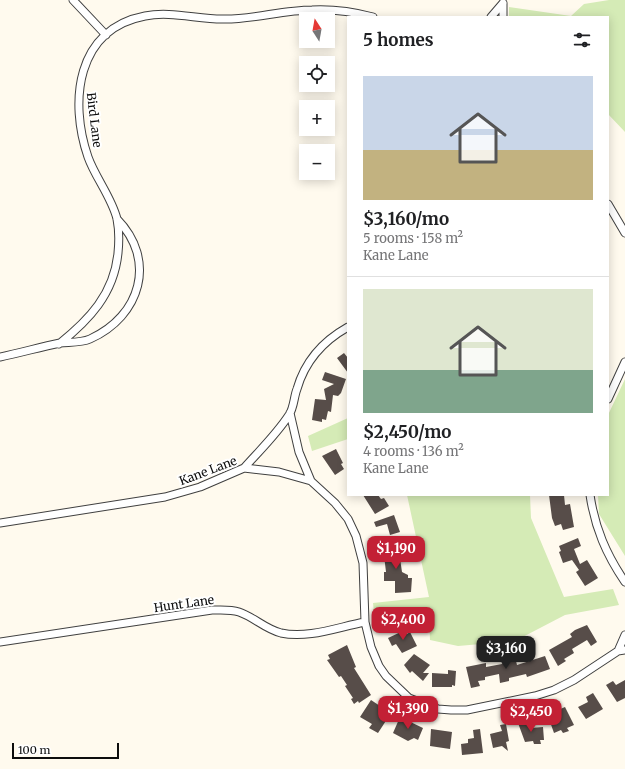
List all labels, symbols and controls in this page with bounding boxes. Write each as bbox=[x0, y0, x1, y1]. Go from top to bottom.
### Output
north arrow bbox=[299, 12, 335, 48]
map controls bbox=[299, 12, 335, 180]
text: 5 homes bbox=[363, 29, 434, 51]
icon: filters bbox=[571, 29, 593, 51]
button: locate bbox=[299, 56, 335, 92]
street label: Bird Lane bbox=[84, 91, 105, 148]
button: + bbox=[299, 100, 335, 136]
icon: home bbox=[442, 102, 514, 174]
button: − bbox=[299, 144, 335, 180]
text: $3,160/mo bbox=[363, 208, 449, 230]
text: 5 rooms · 158 m² bbox=[363, 230, 463, 247]
text: Kane Lane bbox=[363, 247, 429, 264]
icon: home bbox=[442, 315, 514, 387]
text: $2,450/mo bbox=[363, 421, 451, 443]
text: 4 rooms · 136 m² bbox=[363, 443, 464, 460]
street label: Kane Lane bbox=[177, 453, 239, 488]
text: Kane Lane bbox=[363, 460, 429, 477]
pin: $1,190 bbox=[363, 536, 429, 570]
text: $1,190 bbox=[376, 540, 416, 557]
street label: Hunt Lane bbox=[153, 592, 215, 615]
pin: $2,400 bbox=[370, 607, 436, 641]
text: $2,400 bbox=[381, 611, 425, 628]
pin: $3,160 bbox=[473, 636, 539, 670]
text: $3,160 bbox=[485, 640, 527, 657]
pin: $1,390 bbox=[375, 696, 441, 730]
pin: $2,450 bbox=[498, 699, 564, 733]
text: $1,390 bbox=[387, 700, 429, 717]
text: $2,450 bbox=[510, 703, 552, 720]
scale bar bbox=[12, 741, 119, 760]
text: 100 m bbox=[18, 743, 50, 757]

